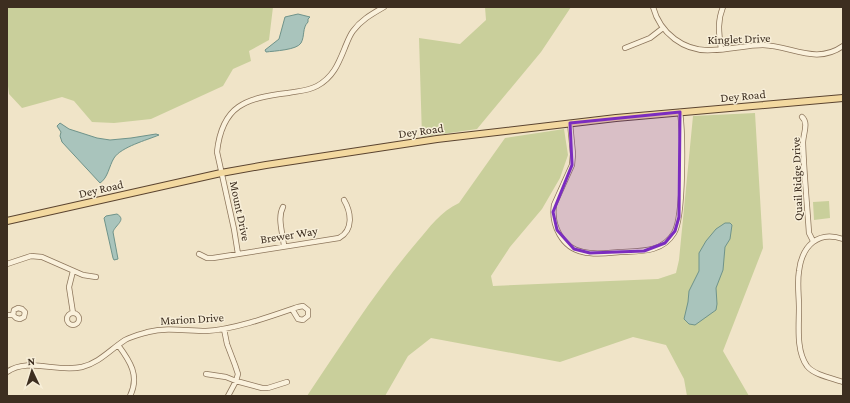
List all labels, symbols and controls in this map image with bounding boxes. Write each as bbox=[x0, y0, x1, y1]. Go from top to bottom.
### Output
street label: Kinglet Drive bbox=[707, 31, 771, 47]
street label: Dey Road bbox=[720, 87, 767, 105]
street label: Dey Road bbox=[398, 121, 445, 141]
street label: Quail Ridge Drive bbox=[789, 137, 805, 221]
street label: Dey Road bbox=[77, 177, 125, 201]
street label: Mount Drive bbox=[227, 180, 253, 242]
street label: Brewer Way bbox=[259, 223, 319, 246]
street label: Marion Drive bbox=[160, 310, 224, 328]
north arrow bbox=[12, 351, 52, 391]
text: N bbox=[27, 355, 36, 367]

